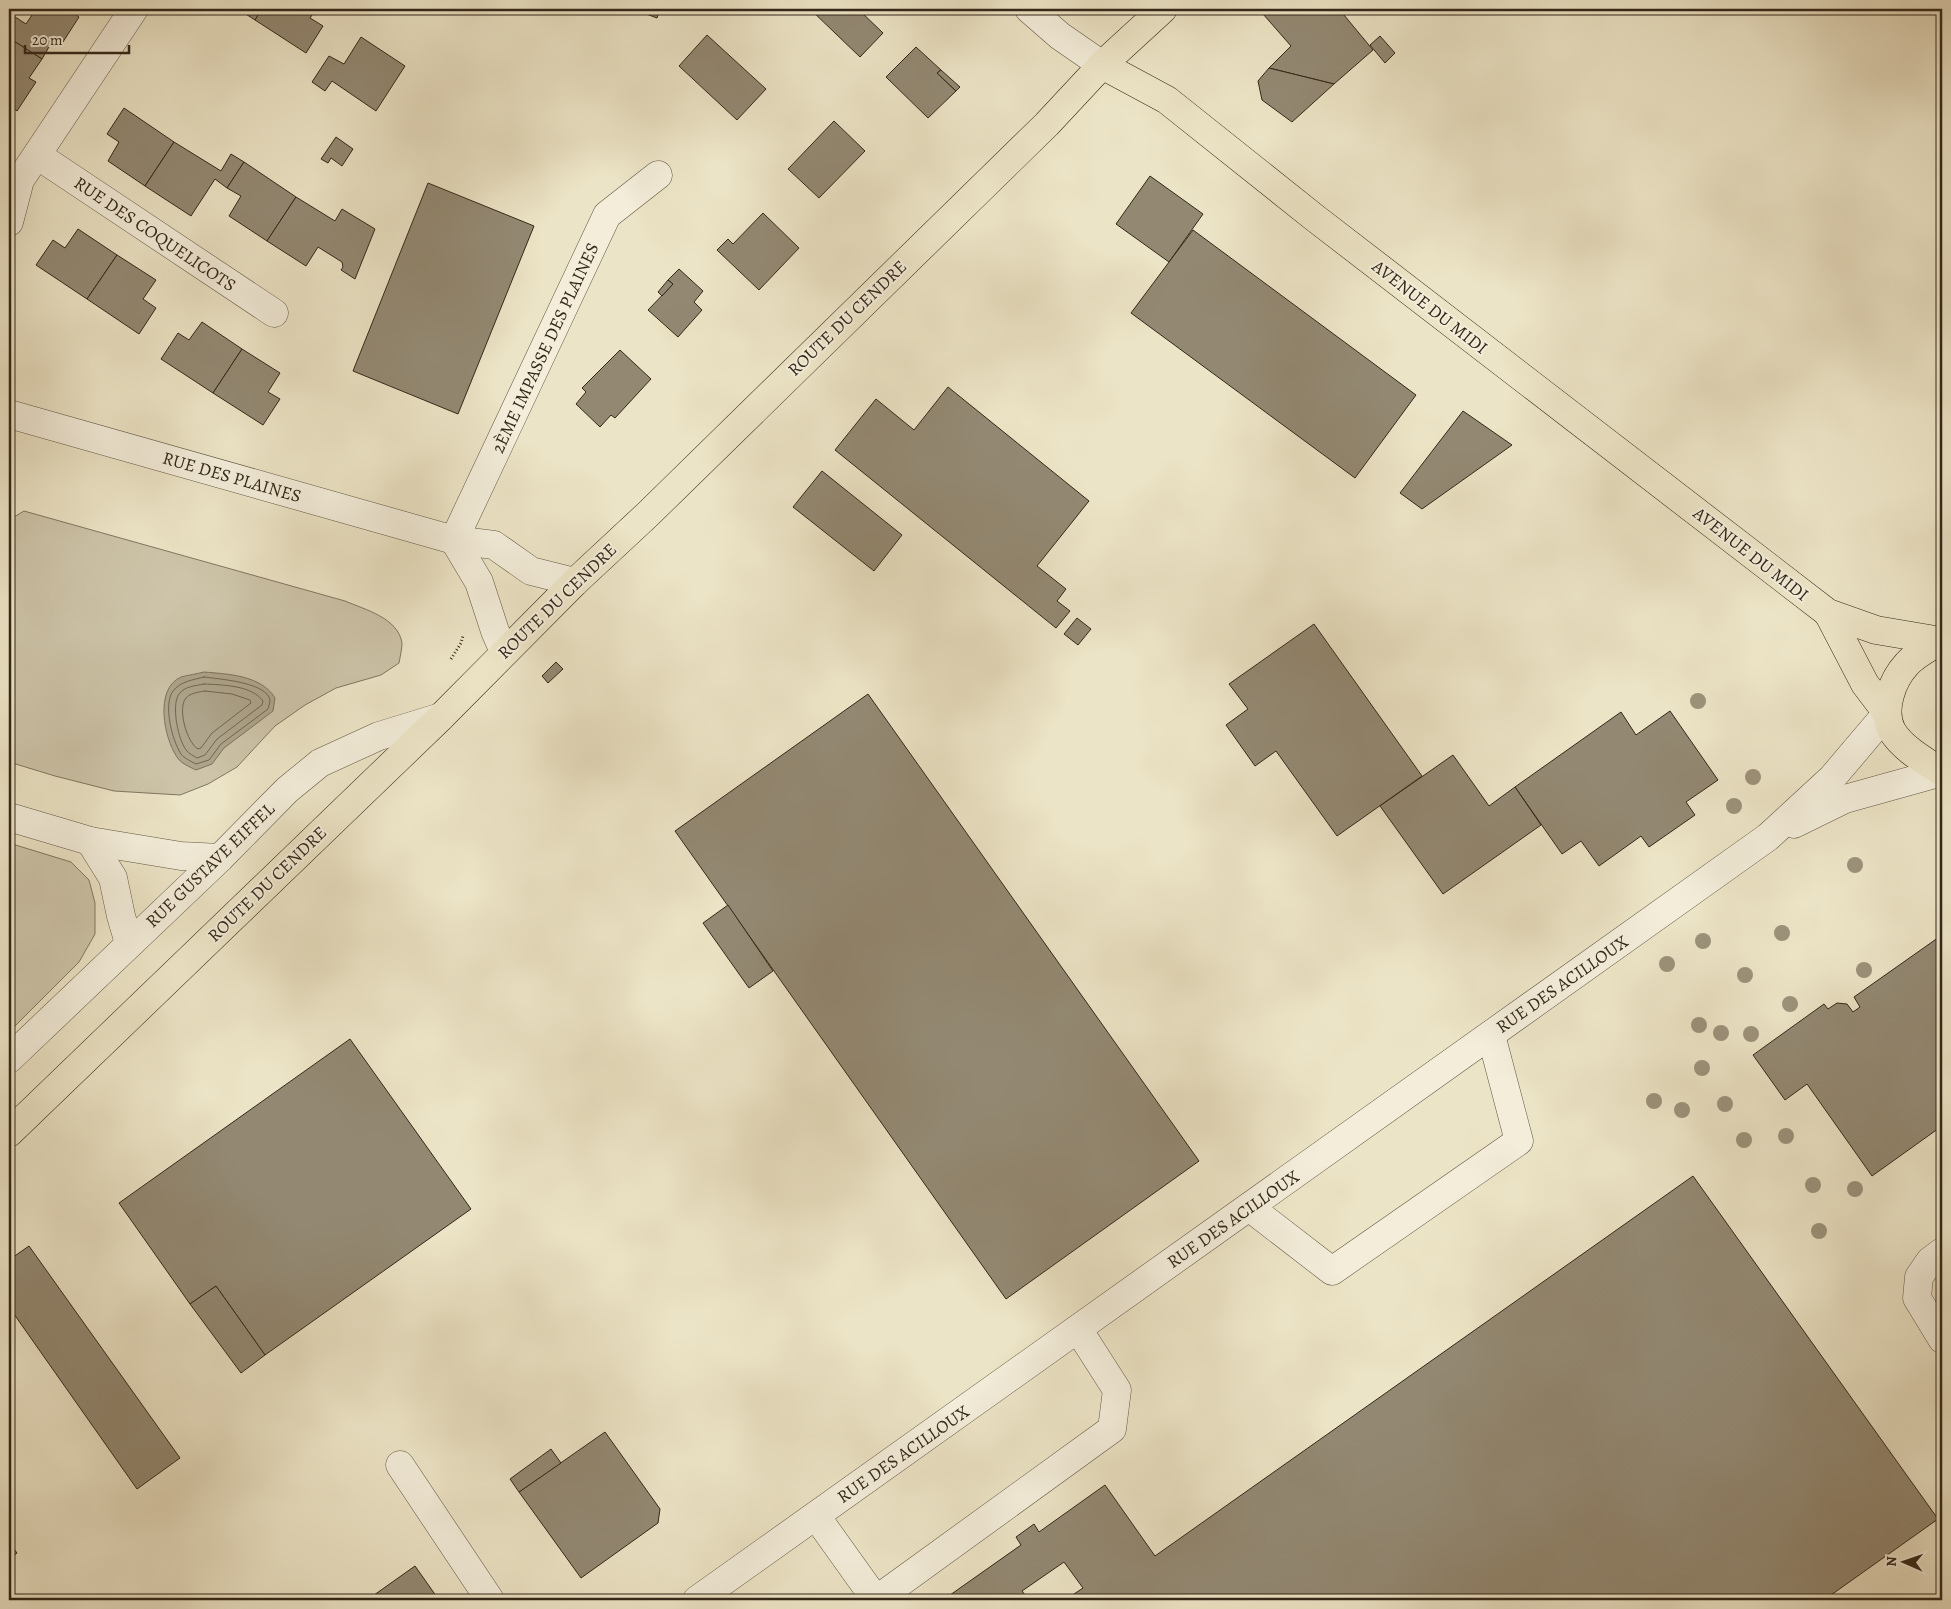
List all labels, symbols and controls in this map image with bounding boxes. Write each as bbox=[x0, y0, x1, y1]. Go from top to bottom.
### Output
scale bar bbox=[25, 22, 129, 54]
text: 20 m bbox=[32, 30, 63, 50]
street label: RUE DES COQUELICOTS bbox=[69, 171, 241, 297]
street label: 2ÈME IMPASSE DES PLAINES bbox=[486, 239, 604, 457]
street label: AVENUE DU MIDI bbox=[1367, 254, 1493, 360]
street label: ROUTE DU CENDRE bbox=[782, 255, 912, 381]
street label: RUE DES PLAINES bbox=[160, 446, 304, 508]
street label: AVENUE DU MIDI bbox=[1688, 501, 1814, 607]
street label: ROUTE DU CENDRE bbox=[492, 538, 622, 664]
street label: RUE GUSTAVE EIFFEL bbox=[140, 797, 280, 933]
street label: ROUTE DU CENDRE bbox=[202, 821, 332, 947]
street label: RUE DES ACILLOUX bbox=[1491, 929, 1633, 1039]
street label: RUE DES ACILLOUX bbox=[1162, 1164, 1304, 1274]
street label: RUE DES ACILLOUX bbox=[832, 1399, 974, 1509]
north arrow bbox=[1878, 1536, 1928, 1586]
text: N bbox=[1882, 1556, 1901, 1567]

